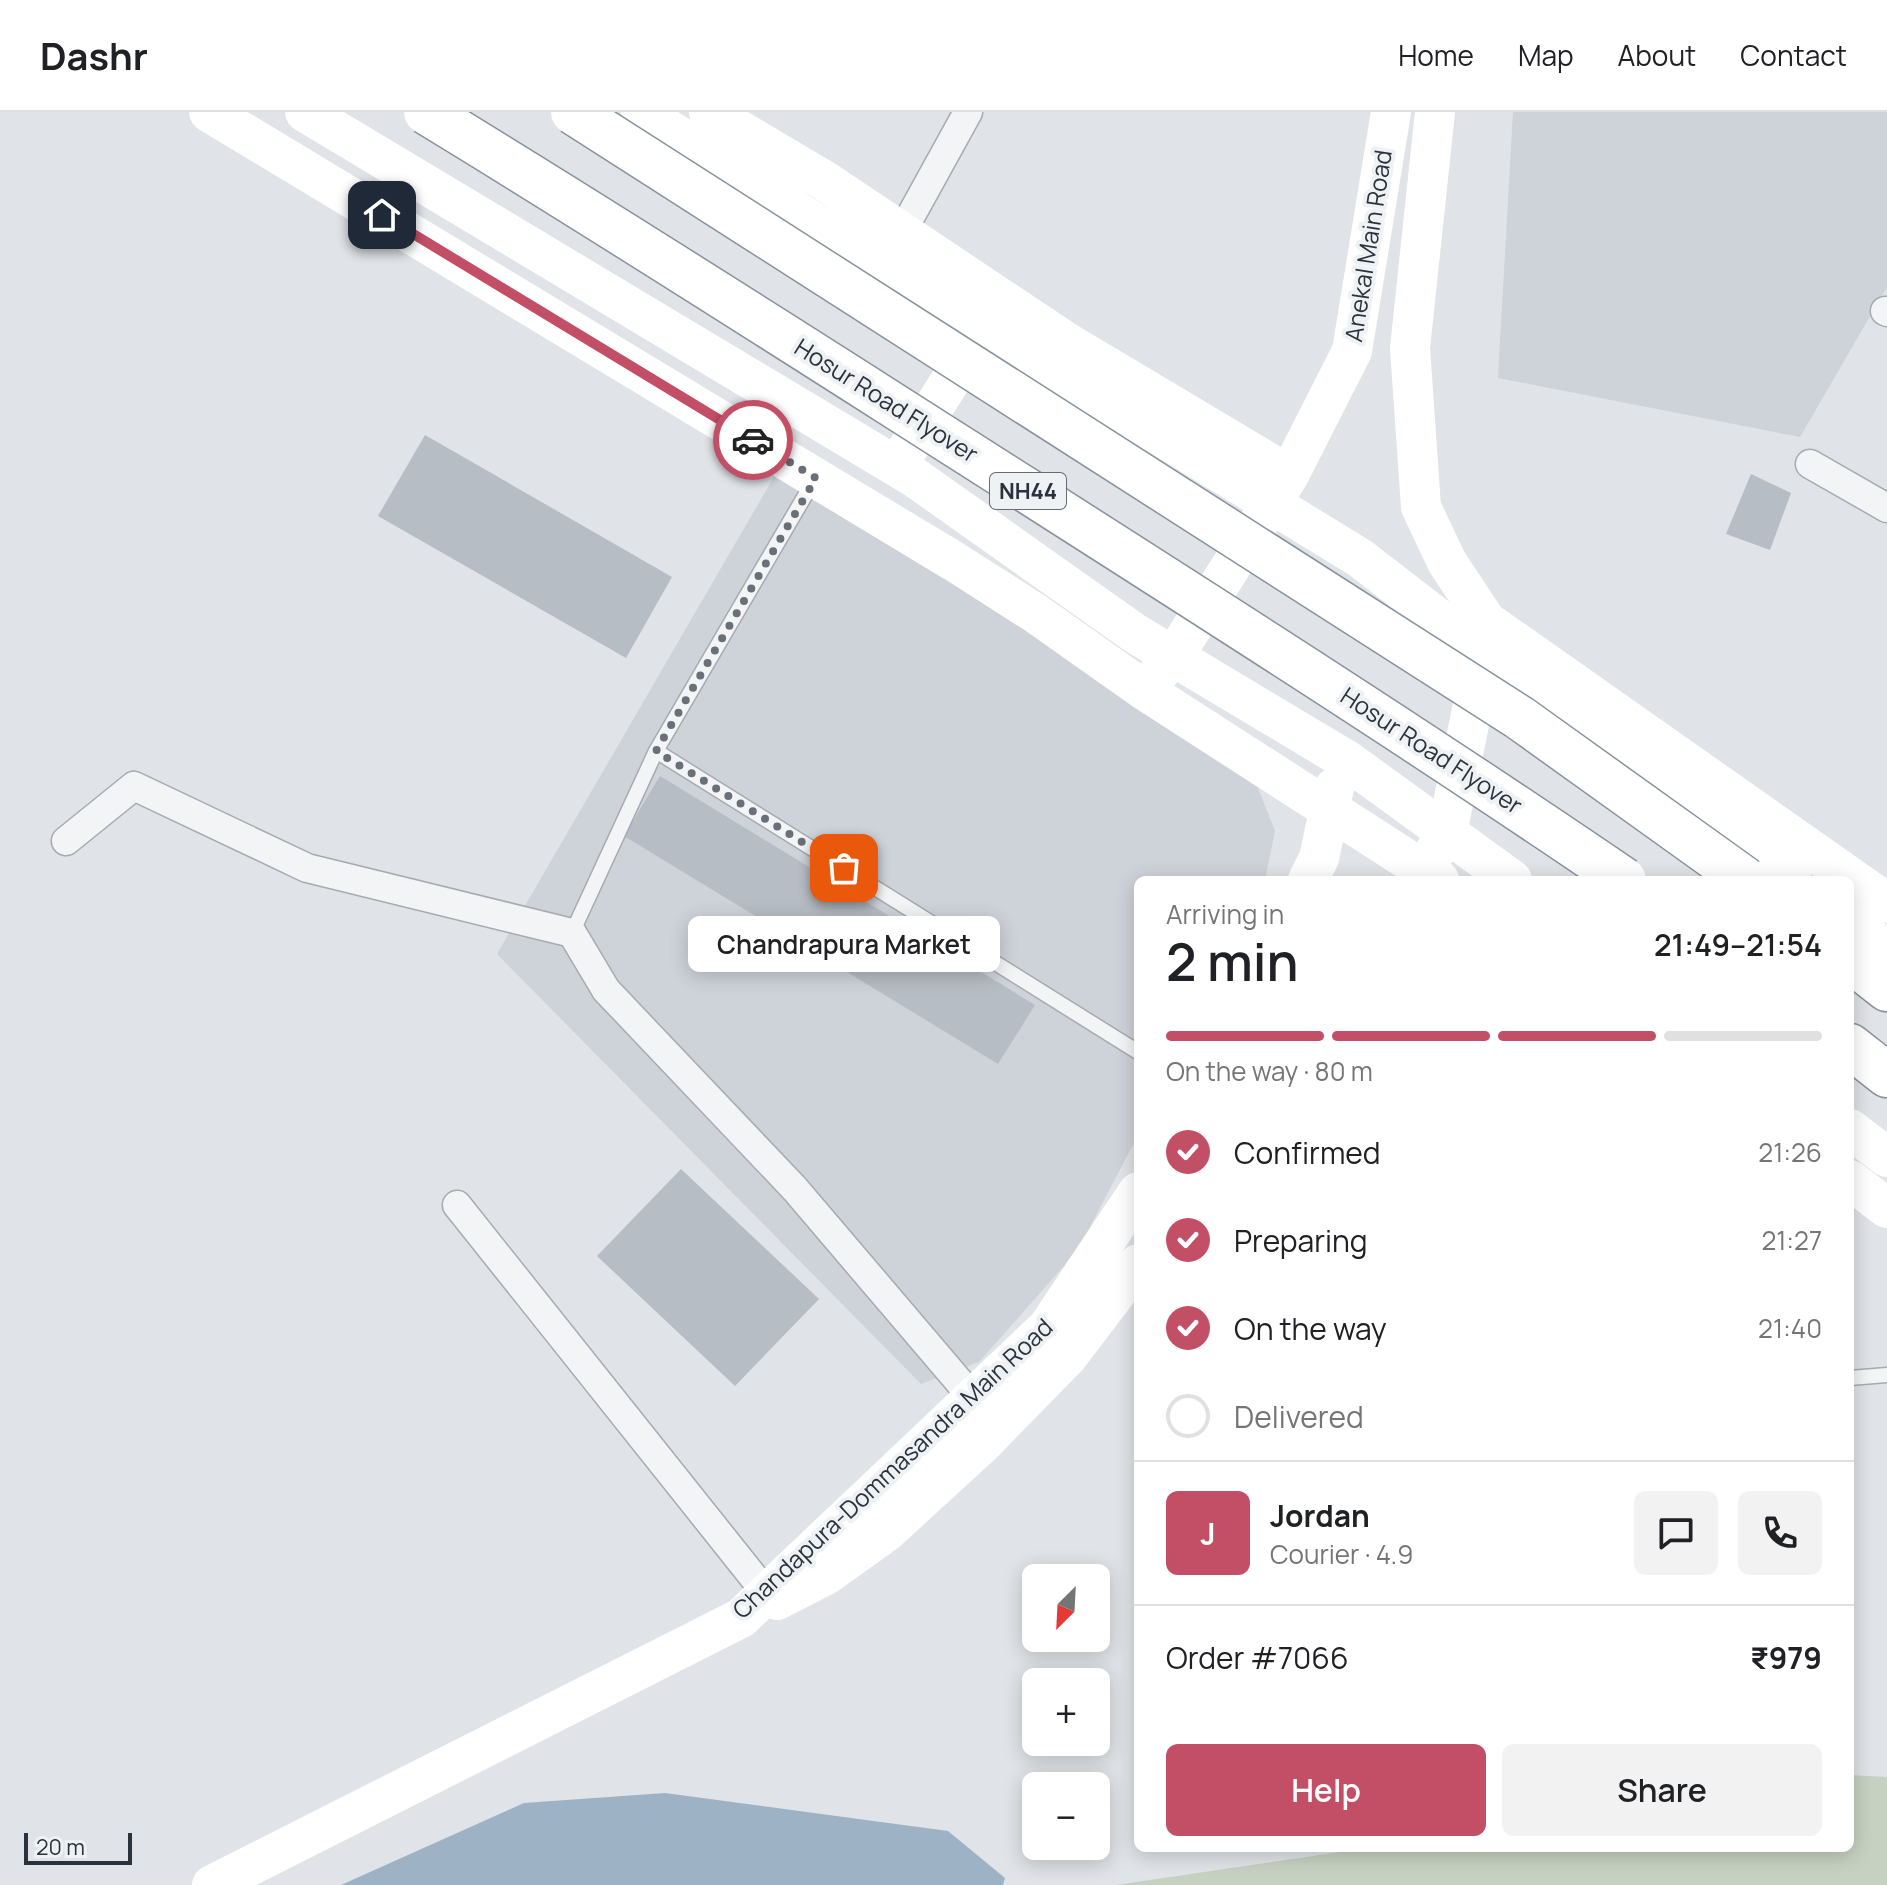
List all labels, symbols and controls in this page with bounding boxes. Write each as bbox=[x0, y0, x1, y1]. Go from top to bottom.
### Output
text: Dashr bbox=[40, 29, 148, 81]
text: Home bbox=[1398, 36, 1474, 74]
text: Map bbox=[1518, 36, 1574, 74]
text: About bbox=[1618, 36, 1696, 74]
text: Contact bbox=[1740, 36, 1847, 74]
street label: Anekal Main Road bbox=[1336, 147, 1399, 344]
pin bbox=[348, 181, 416, 249]
icon: home bbox=[360, 193, 404, 237]
street label: Hosur Road Flyover bbox=[789, 330, 985, 470]
courier bbox=[713, 400, 793, 480]
icon: car bbox=[731, 418, 775, 462]
road number: NH44 bbox=[990, 473, 1066, 509]
street label: Hosur Road Flyover bbox=[1335, 679, 1529, 821]
pin bbox=[810, 834, 878, 902]
icon: bag bbox=[822, 846, 866, 890]
text: Arriving in bbox=[1166, 896, 1284, 932]
callout: Chandrapura Market bbox=[688, 916, 1000, 972]
text: 21:49–21:54 bbox=[1654, 924, 1822, 965]
text: Chandrapura Market bbox=[717, 926, 971, 962]
text: 2 min bbox=[1166, 926, 1299, 997]
text: On the way · 80 m bbox=[1166, 1053, 1373, 1089]
icon: check bbox=[1166, 1130, 1210, 1174]
text: Confirmed bbox=[1234, 1132, 1381, 1173]
text: 21:26 bbox=[1758, 1134, 1822, 1170]
icon: check bbox=[1166, 1218, 1210, 1262]
text: Preparing bbox=[1234, 1220, 1368, 1261]
text: 21:27 bbox=[1761, 1222, 1822, 1258]
icon: check bbox=[1166, 1306, 1210, 1350]
text: On the way bbox=[1234, 1308, 1387, 1349]
street label: Chandapura-Dommasandra Main Road bbox=[725, 1310, 1059, 1625]
text: 21:40 bbox=[1758, 1310, 1822, 1346]
text: Delivered bbox=[1234, 1396, 1364, 1437]
button: chat bbox=[1634, 1491, 1718, 1575]
button: phone bbox=[1738, 1491, 1822, 1575]
text: Jordan bbox=[1270, 1495, 1370, 1536]
text: J bbox=[1200, 1513, 1216, 1554]
text: Courier · 4.9 bbox=[1270, 1536, 1413, 1572]
north arrow bbox=[1022, 1564, 1110, 1652]
map controls bbox=[1022, 1564, 1110, 1860]
text: Order #7066 bbox=[1166, 1637, 1349, 1678]
text: ₹979 bbox=[1750, 1637, 1822, 1678]
button: + bbox=[1022, 1668, 1110, 1756]
button: Help bbox=[1166, 1744, 1486, 1836]
button: Share bbox=[1502, 1744, 1822, 1836]
button: − bbox=[1022, 1772, 1110, 1860]
scale bar bbox=[24, 1829, 132, 1865]
text: 20 m bbox=[36, 1832, 85, 1862]

